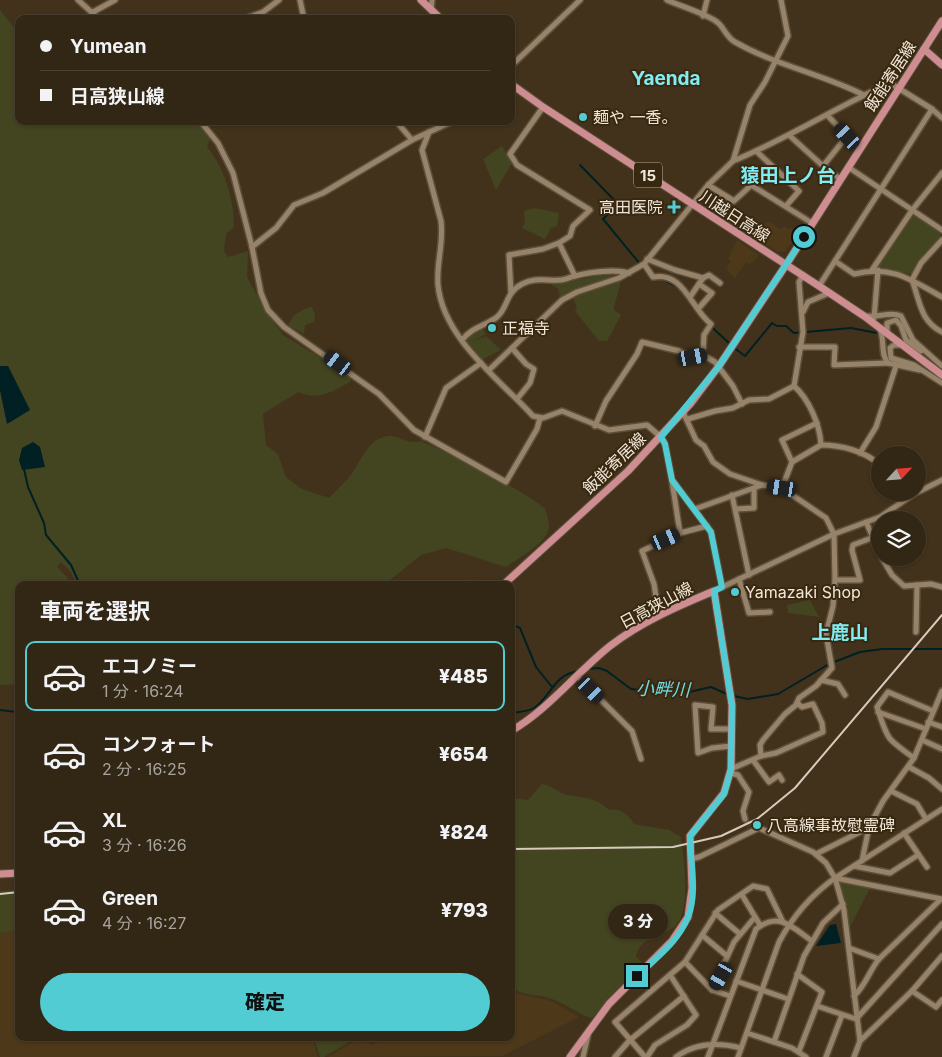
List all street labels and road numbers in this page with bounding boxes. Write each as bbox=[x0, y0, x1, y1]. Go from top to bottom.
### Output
street label: 飯能寄居線 bbox=[860, 37, 920, 115]
road number: 15 bbox=[634, 162, 662, 188]
street label: 川越日高線 bbox=[696, 186, 774, 246]
street label: 飯能寄居線 bbox=[578, 428, 650, 498]
street label: 日高狭山線 bbox=[616, 577, 696, 633]

